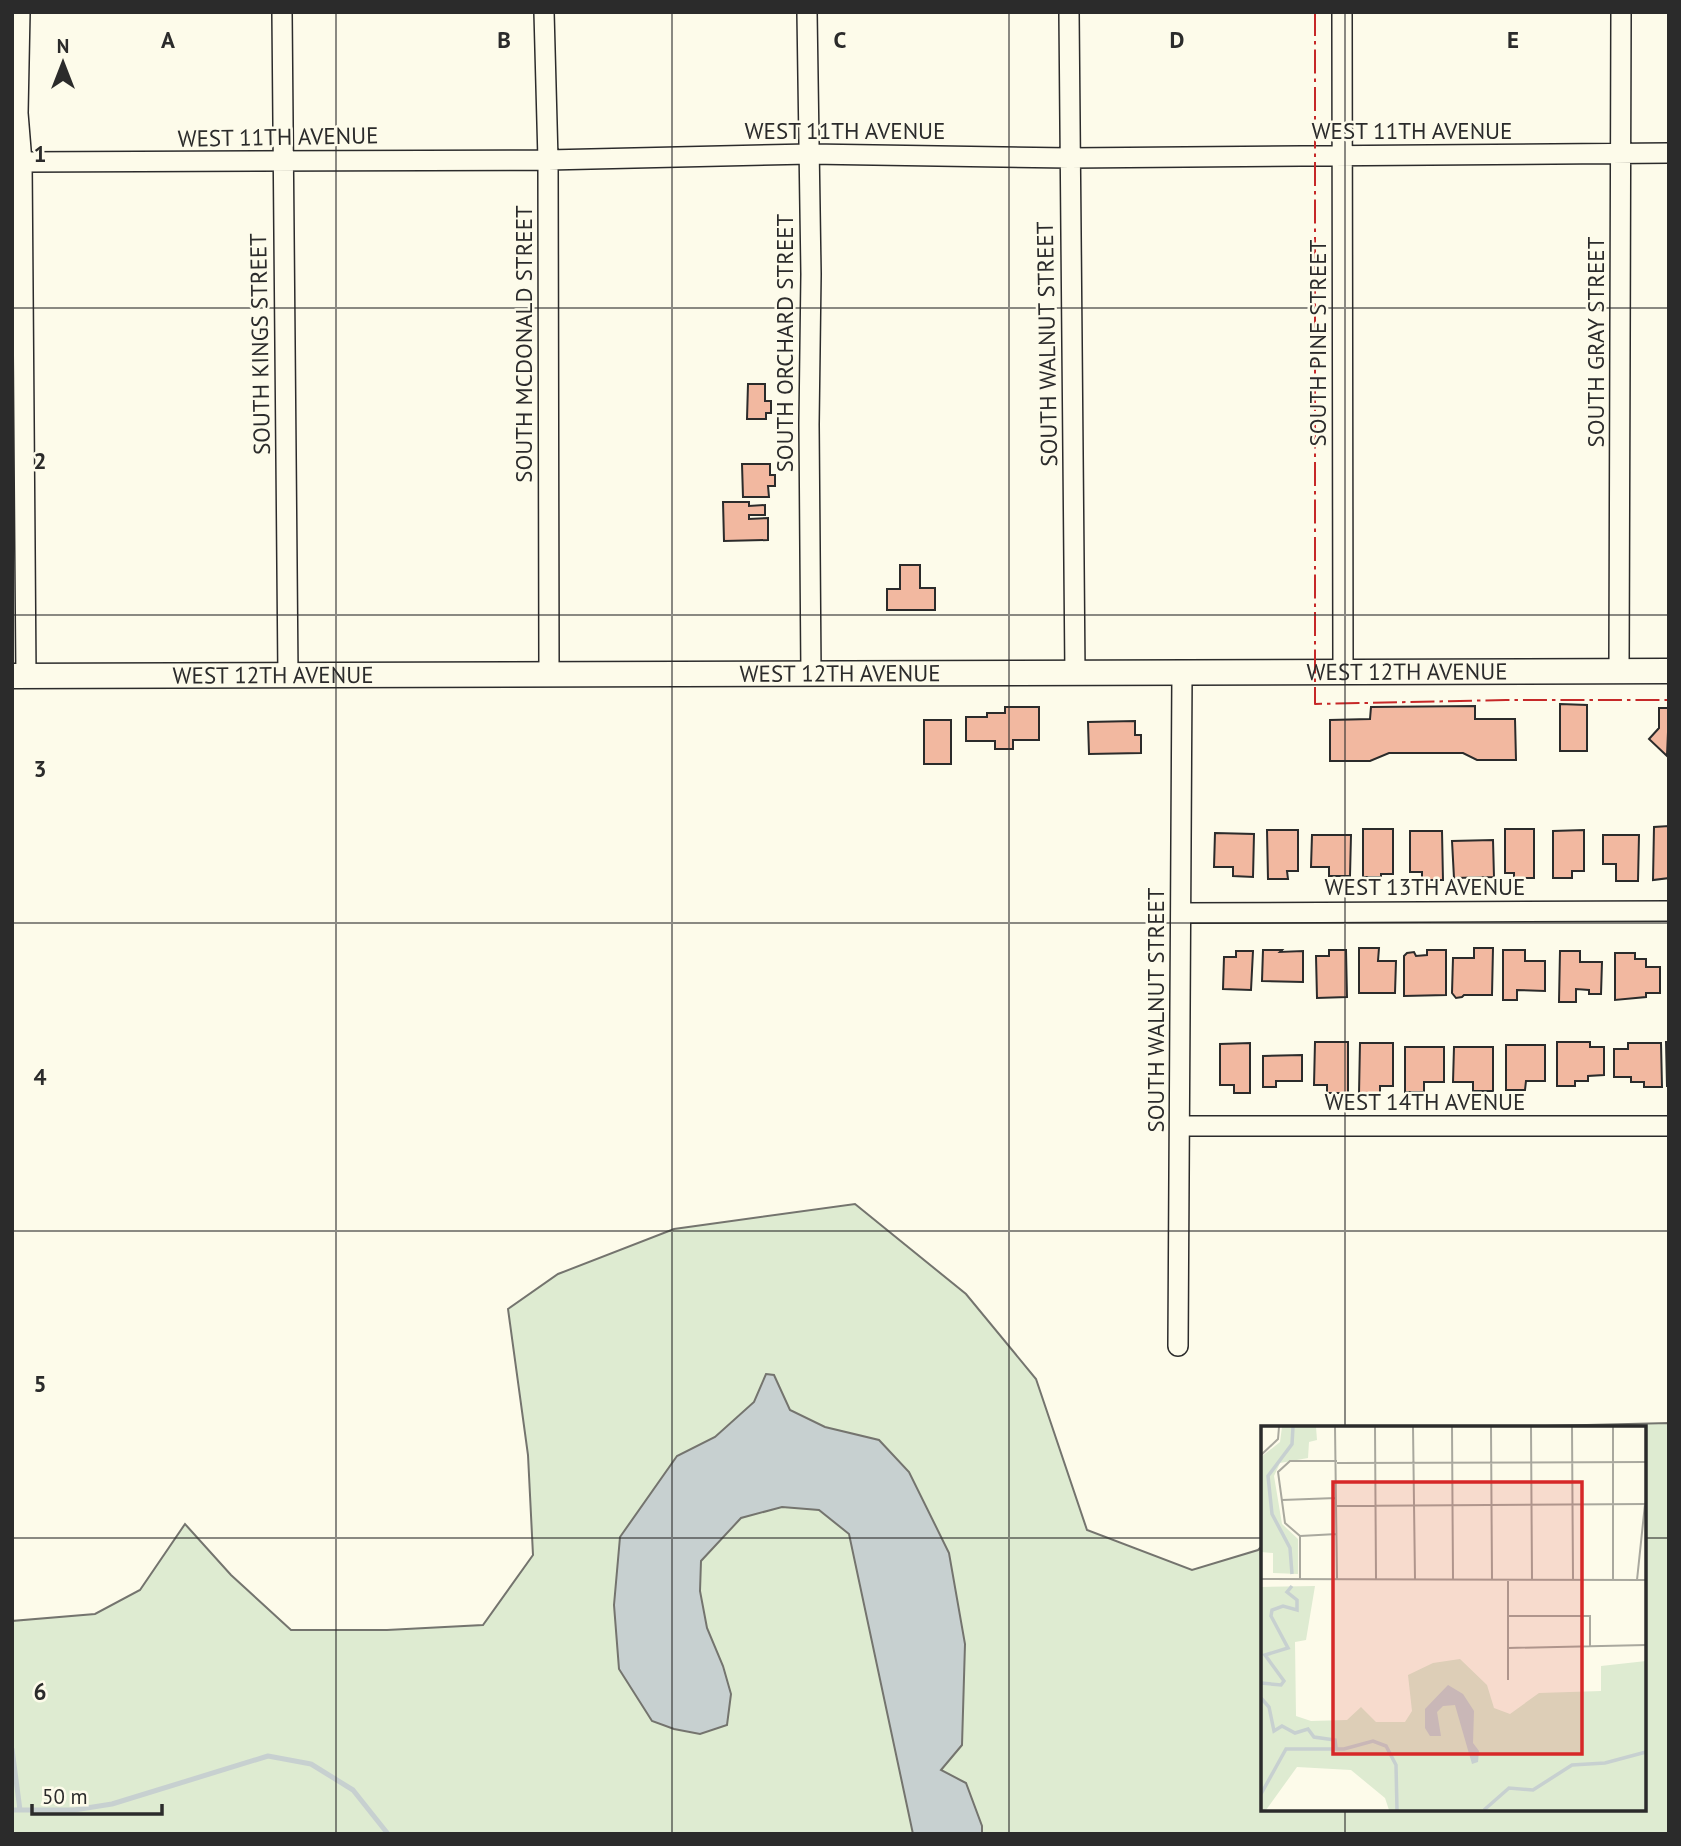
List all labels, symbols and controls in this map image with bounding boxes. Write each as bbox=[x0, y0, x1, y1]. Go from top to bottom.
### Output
text: A bbox=[161, 25, 175, 54]
text: B bbox=[497, 25, 511, 54]
text: C bbox=[834, 25, 847, 54]
text: D bbox=[1170, 25, 1184, 54]
text: E bbox=[1507, 25, 1519, 54]
north arrow bbox=[28, 28, 98, 98]
text: N bbox=[57, 34, 69, 58]
street label: WEST 11TH AVENUE bbox=[745, 116, 945, 145]
street label: WEST 11TH AVENUE bbox=[1312, 116, 1512, 145]
street label: WEST 11TH AVENUE bbox=[177, 120, 379, 153]
text: 1 bbox=[33, 139, 47, 168]
street label: SOUTH MCDONALD STREET bbox=[509, 205, 538, 483]
street label: SOUTH ORCHARD STREET bbox=[770, 213, 799, 472]
street label: SOUTH WALNUT STREET bbox=[1030, 221, 1063, 467]
street label: SOUTH KINGS STREET bbox=[243, 233, 276, 455]
street label: SOUTH GRAY STREET bbox=[1581, 236, 1610, 447]
street label: SOUTH PINE STREET bbox=[1303, 239, 1332, 446]
text: 2 bbox=[33, 446, 47, 475]
street label: WEST 12TH AVENUE bbox=[1306, 656, 1508, 686]
street label: WEST 12TH AVENUE bbox=[739, 658, 941, 688]
street label: WEST 12TH AVENUE bbox=[172, 660, 374, 690]
text: 3 bbox=[33, 754, 47, 783]
street label: WEST 13TH AVENUE bbox=[1325, 872, 1525, 901]
street label: SOUTH WALNUT STREET bbox=[1141, 887, 1170, 1133]
text: 4 bbox=[33, 1062, 47, 1091]
street label: WEST 14TH AVENUE bbox=[1325, 1087, 1525, 1116]
text: 5 bbox=[33, 1369, 47, 1398]
inset map bbox=[1261, 1426, 1646, 1811]
text: 6 bbox=[33, 1677, 47, 1706]
scale bar bbox=[32, 1772, 161, 1816]
text: 50 m bbox=[42, 1783, 88, 1810]

